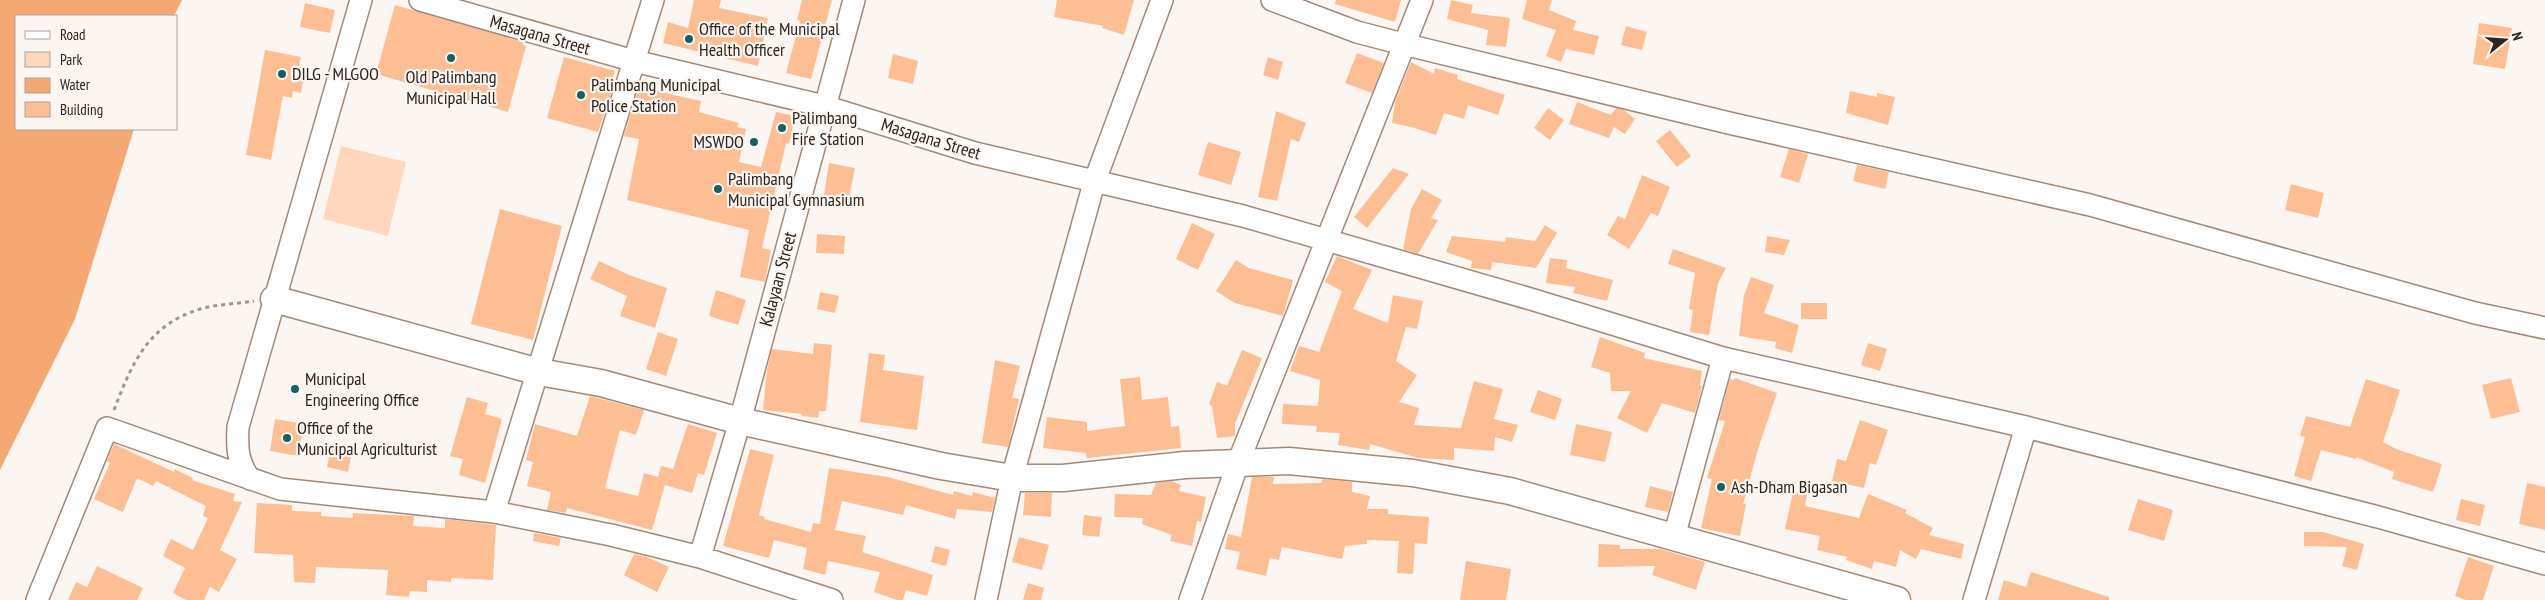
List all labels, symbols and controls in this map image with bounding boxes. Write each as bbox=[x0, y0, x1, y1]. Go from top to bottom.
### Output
street label: Masagana Street bbox=[487, 9, 593, 60]
legend bbox=[15, 15, 178, 130]
north arrow bbox=[2480, 15, 2530, 65]
place label: Office of the Municipal Health Officer bbox=[699, 17, 840, 61]
text: Road bbox=[60, 25, 86, 44]
text: N bbox=[2508, 30, 2527, 42]
marker: Office of the Municipal Health Officer bbox=[683, 33, 695, 45]
text: Park bbox=[60, 50, 82, 69]
marker: Old Palimbang Municipal Hall bbox=[445, 52, 457, 64]
place label: DILG - MLGOO bbox=[292, 62, 379, 85]
place label: Old Palimbang Municipal Hall bbox=[405, 65, 497, 109]
marker: DILG - MLGOO bbox=[276, 68, 288, 80]
place label: Palimbang Municipal Police Station bbox=[591, 73, 722, 117]
text: Water bbox=[60, 75, 91, 94]
marker: Palimbang Municipal Police Station bbox=[575, 89, 587, 101]
text: Building bbox=[60, 100, 103, 119]
place label: Palimbang Fire Station bbox=[792, 106, 864, 150]
street label: Masagana Street bbox=[878, 112, 984, 165]
marker: Palimbang Fire Station bbox=[776, 122, 788, 134]
place label: MSWDO bbox=[693, 130, 744, 153]
marker: MSWDO bbox=[748, 136, 760, 148]
place label: Palimbang Municipal Gymnasium bbox=[728, 167, 864, 211]
marker: Palimbang Municipal Gymnasium bbox=[712, 183, 724, 195]
street label: Kalayaan Street bbox=[754, 229, 801, 329]
place label: Municipal Engineering Office bbox=[305, 367, 419, 411]
marker: Municipal Engineering Office bbox=[289, 383, 301, 395]
place label: Office of the Municipal Agriculturist bbox=[297, 416, 437, 460]
marker: Office of the Municipal Agriculturist bbox=[281, 432, 293, 444]
place label: Ash-Dham Bigasan bbox=[1731, 475, 1847, 498]
marker: Ash-Dham Bigasan bbox=[1715, 481, 1727, 493]

